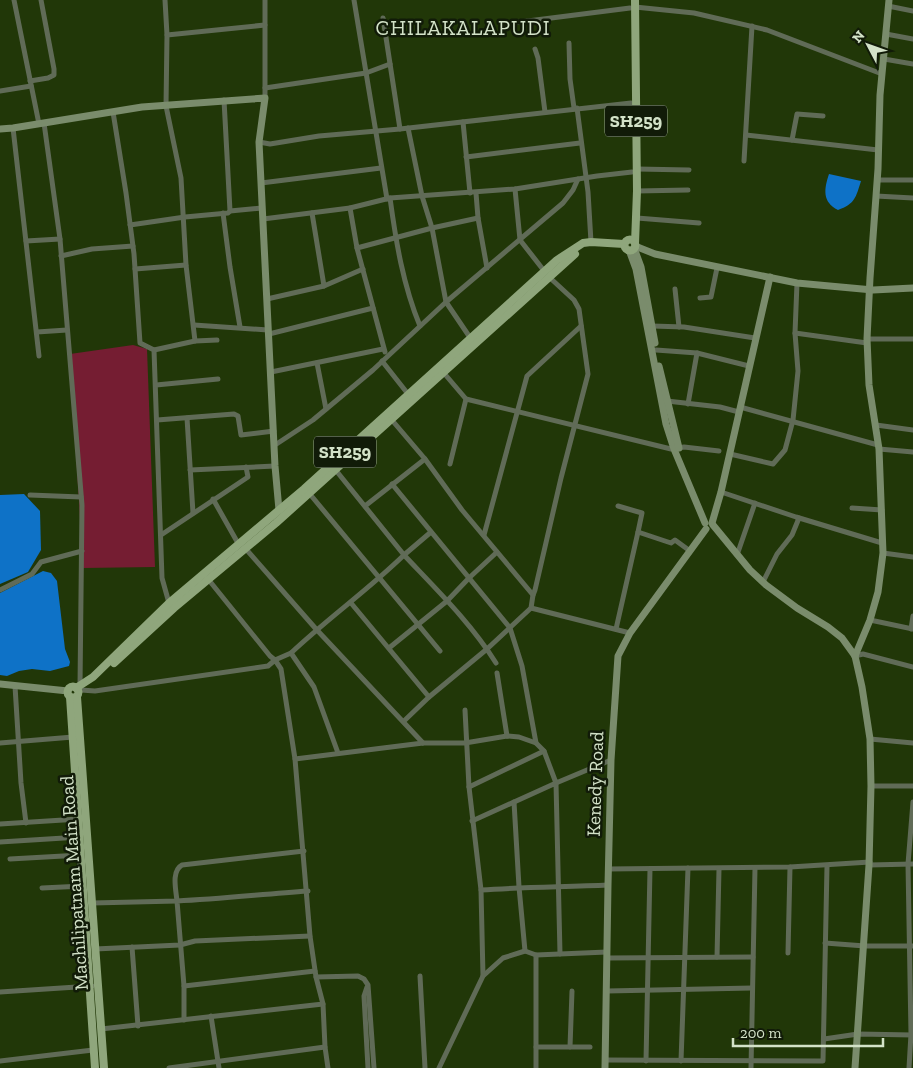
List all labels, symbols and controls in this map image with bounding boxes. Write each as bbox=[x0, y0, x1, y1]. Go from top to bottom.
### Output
district label: CHILAKALAPUDI bbox=[376, 15, 550, 40]
north arrow bbox=[843, 20, 893, 70]
text: N bbox=[849, 27, 869, 46]
road number: SH259 bbox=[605, 105, 667, 136]
road number: SH259 bbox=[314, 437, 376, 468]
street label: Kenedy Road bbox=[582, 730, 608, 837]
street label: Machilipatnam Main Road bbox=[55, 774, 93, 991]
scale bar bbox=[733, 1016, 883, 1048]
text: 200 m bbox=[740, 1024, 781, 1042]

